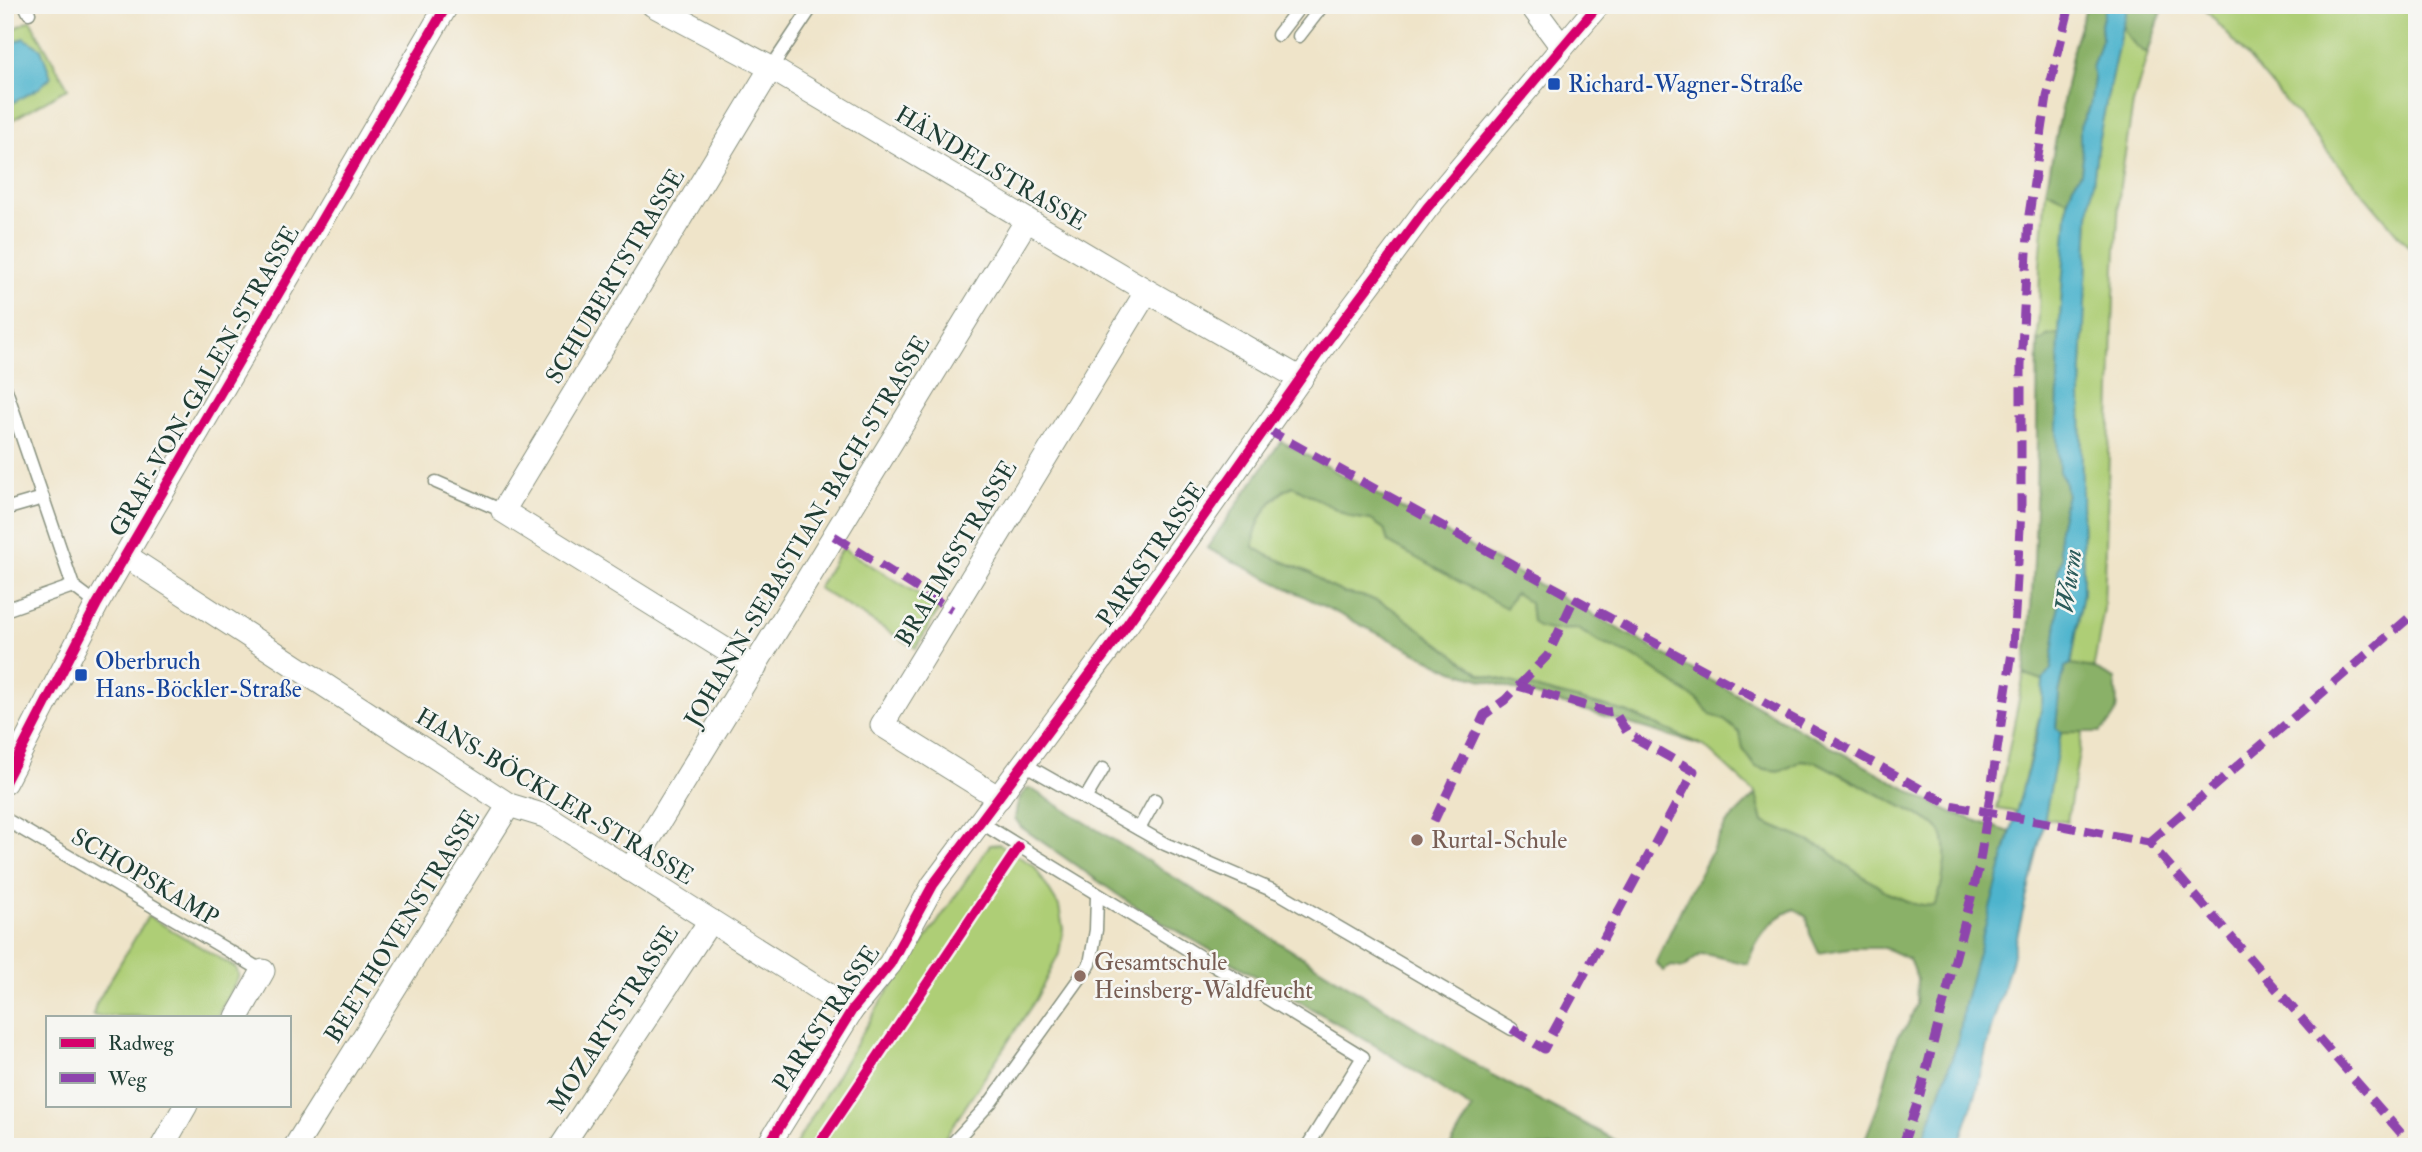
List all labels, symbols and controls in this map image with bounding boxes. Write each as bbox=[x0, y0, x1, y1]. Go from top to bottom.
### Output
place label: Richard-Wagner-Straße bbox=[1568, 69, 1803, 100]
marker: Richard-Wagner-Straße bbox=[1546, 76, 1562, 92]
street label: HÄNDELSTRASSE bbox=[889, 99, 1092, 238]
street label: SCHUBERTSTRASSE bbox=[539, 163, 692, 390]
street label: GRAF-VON-GALEN-STRASSE bbox=[102, 220, 306, 542]
street label: JOHANN-SEBASTIAN-BACH-STRASSE bbox=[677, 330, 937, 734]
street label: BRAHMSSTRASSE bbox=[889, 454, 1024, 652]
street label: PARKSTRASSE bbox=[1090, 476, 1213, 633]
water label: Wurm bbox=[2049, 547, 2089, 615]
place label: Oberbruch Hans-Böckler-Straße bbox=[95, 646, 302, 705]
marker: Oberbruch Hans-Böckler-Straße bbox=[73, 667, 89, 683]
street label: HANS-BÖCKLER-STRASSE bbox=[410, 701, 699, 892]
street label: BEETHOVENSTRASSE bbox=[318, 804, 487, 1049]
street label: SCHOPSKAMP bbox=[65, 821, 224, 934]
place label: Rurtal-Schule bbox=[1431, 825, 1567, 856]
marker: Rurtal-Schule bbox=[1409, 832, 1425, 848]
street label: MOZARTSTRASSE bbox=[541, 919, 686, 1119]
street label: PARKSTRASSE bbox=[766, 939, 887, 1097]
place label: Gesamtschule Heinsberg-Waldfeucht bbox=[1094, 947, 1313, 1006]
marker: Gesamtschule Heinsberg-Waldfeucht bbox=[1072, 968, 1088, 984]
legend bbox=[46, 1016, 290, 1106]
text: Radweg bbox=[108, 1030, 174, 1057]
text: Weg bbox=[107, 1066, 147, 1093]

